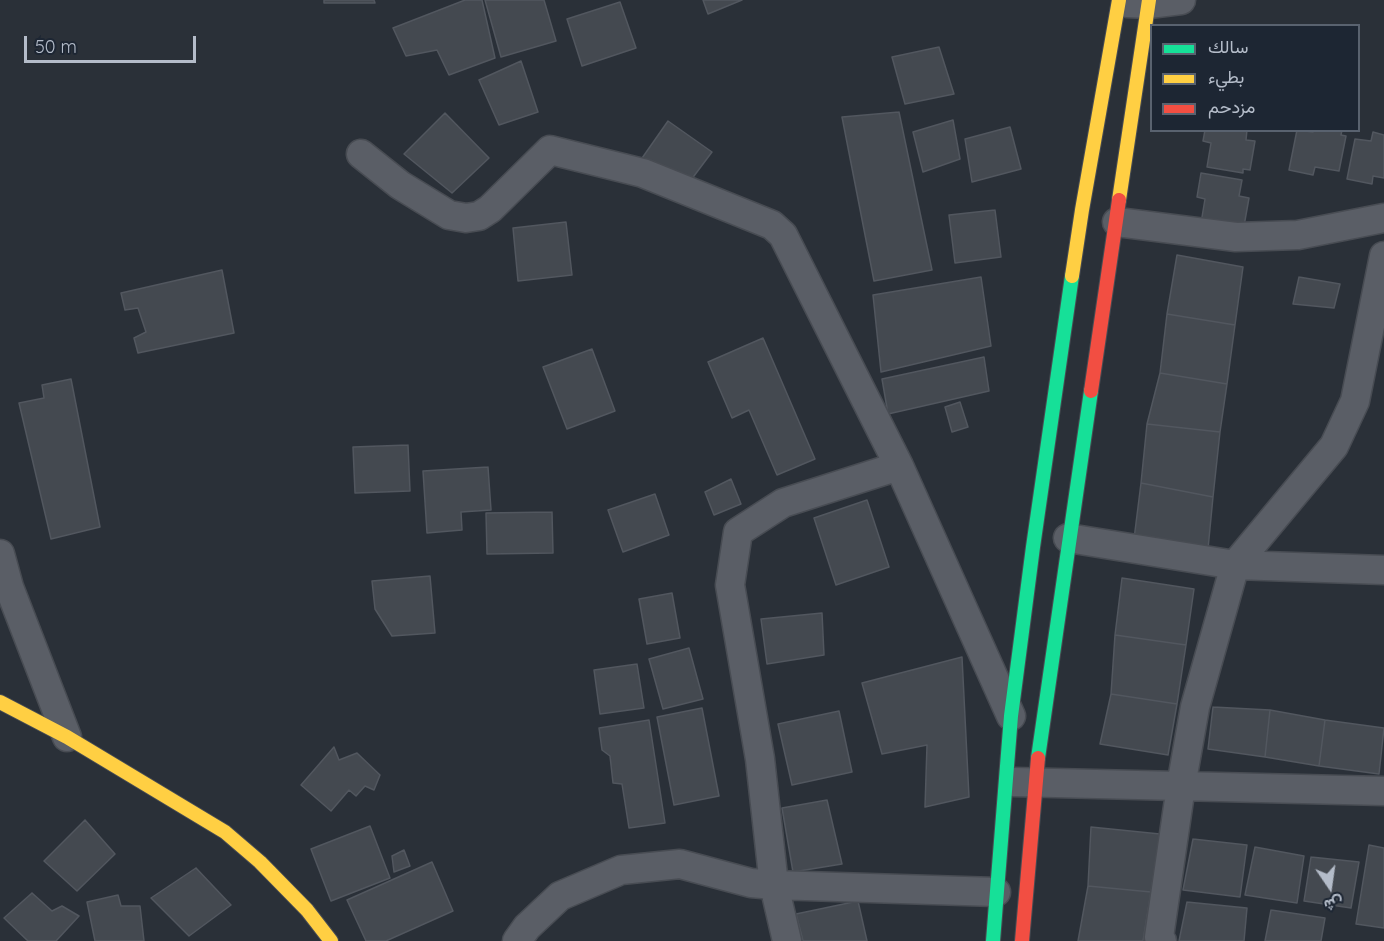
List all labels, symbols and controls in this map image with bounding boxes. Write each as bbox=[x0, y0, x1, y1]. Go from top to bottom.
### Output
scale bar bbox=[27, 24, 200, 62]
legend bbox=[1150, 24, 1360, 132]
text: 50 m bbox=[35, 35, 77, 58]
text: سالك bbox=[1208, 35, 1248, 58]
text: بطيء bbox=[1208, 65, 1244, 88]
text: مزدحم bbox=[1208, 95, 1255, 118]
north arrow bbox=[1300, 857, 1360, 917]
text: ش bbox=[1322, 893, 1346, 916]

